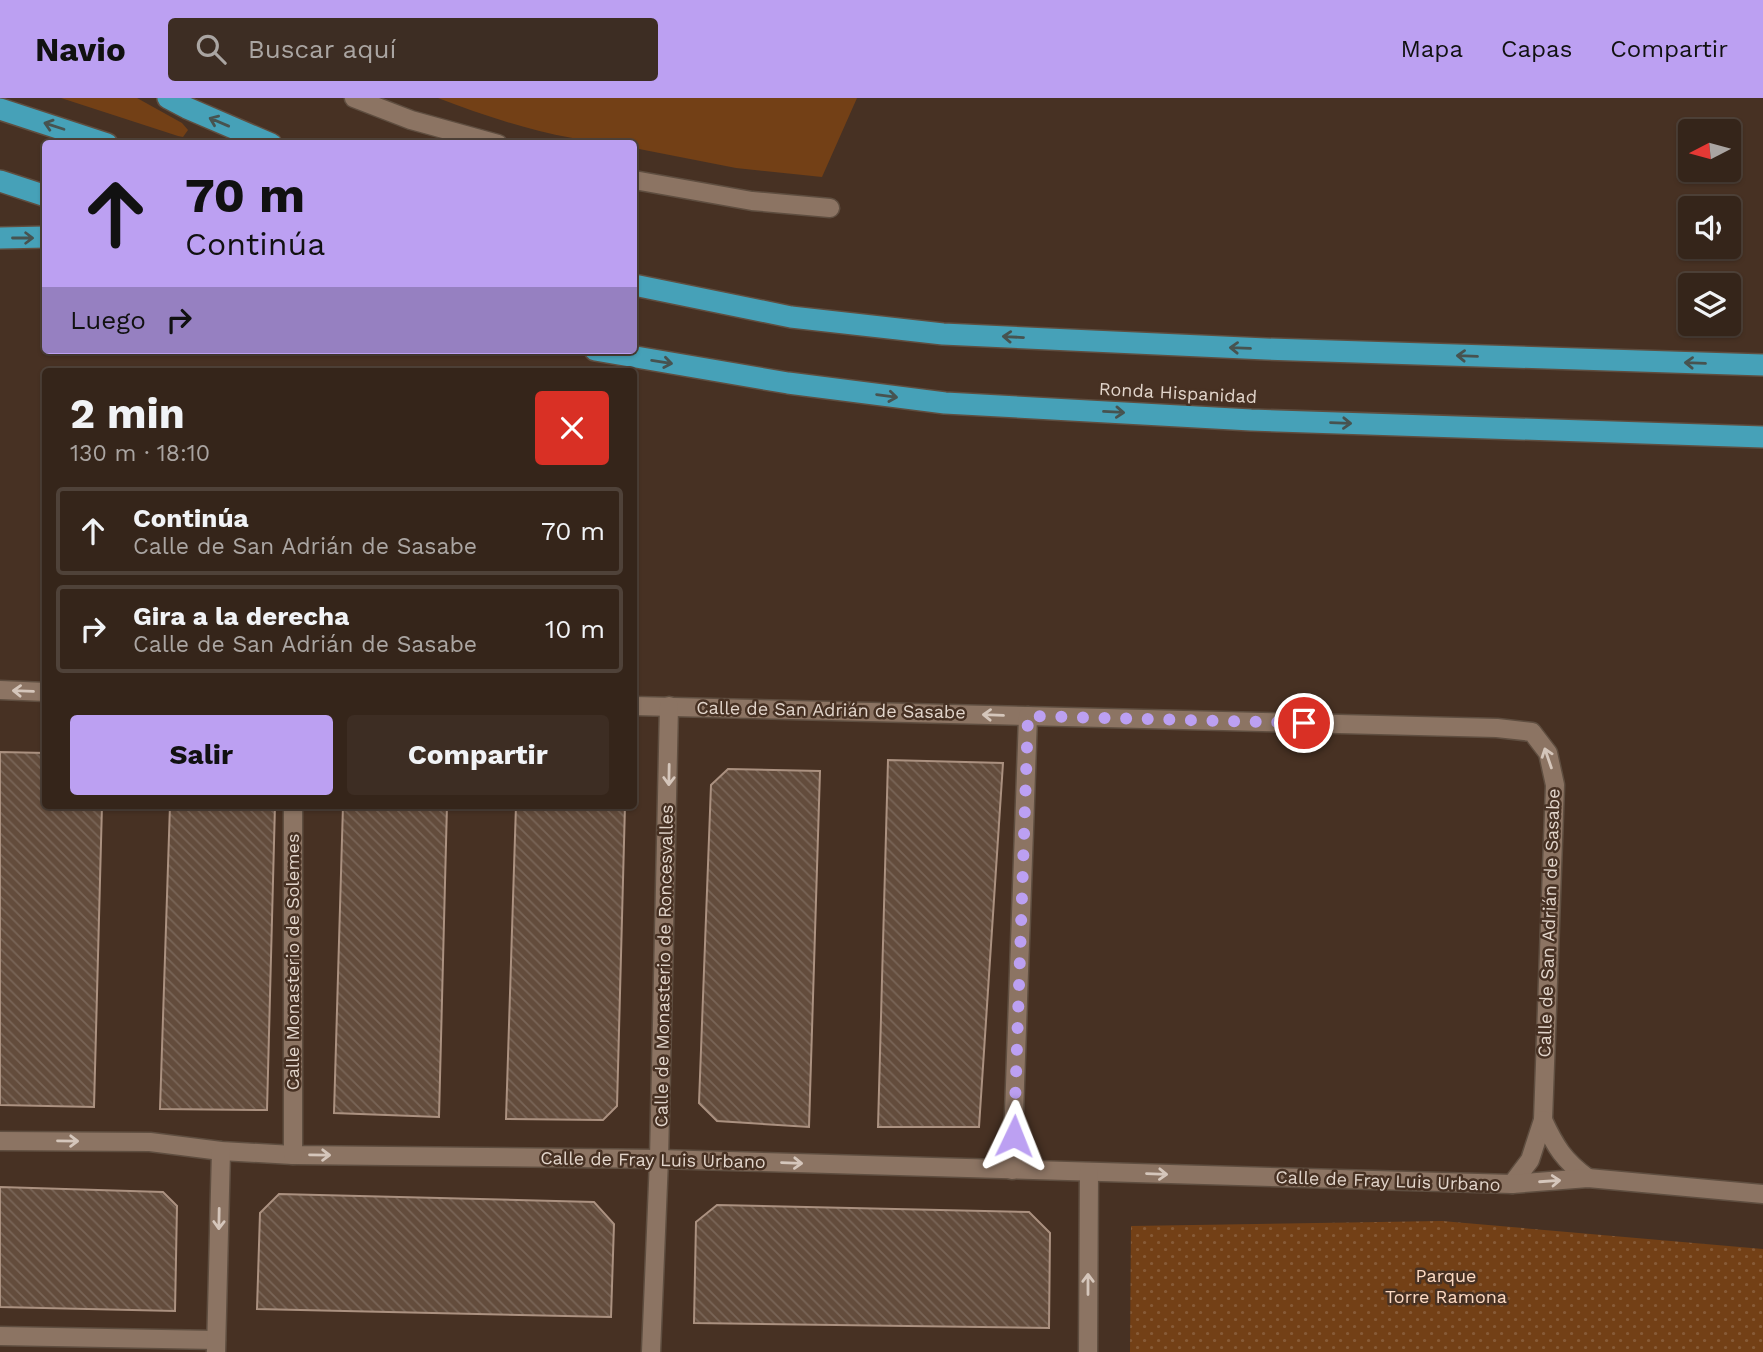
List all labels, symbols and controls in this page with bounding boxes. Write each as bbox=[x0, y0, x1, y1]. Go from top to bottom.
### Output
search box bbox=[168, 18, 658, 81]
text: Navio bbox=[35, 30, 126, 69]
icon: search bbox=[192, 30, 230, 68]
text: Buscar aquí bbox=[248, 34, 397, 64]
text: Mapa bbox=[1400, 35, 1463, 63]
text: Capas bbox=[1501, 35, 1572, 63]
text: Compartir bbox=[1610, 35, 1728, 63]
one-way arrow bbox=[209, 114, 230, 127]
one-way arrow bbox=[43, 119, 65, 131]
north arrow bbox=[1678, 119, 1741, 182]
map controls bbox=[1678, 119, 1741, 336]
text: 70 m bbox=[185, 166, 305, 224]
icon: ahead bbox=[70, 168, 161, 259]
button: sound bbox=[1678, 196, 1741, 259]
text: Continúa bbox=[185, 225, 325, 263]
one-way arrow bbox=[11, 231, 34, 245]
button: layers bbox=[1678, 273, 1741, 336]
icon: right bbox=[160, 301, 198, 339]
text: Luego bbox=[70, 305, 146, 335]
one-way arrow bbox=[1002, 331, 1025, 344]
one-way arrow bbox=[1229, 341, 1252, 354]
one-way arrow bbox=[1456, 349, 1479, 362]
one-way arrow bbox=[650, 356, 673, 369]
one-way arrow bbox=[1684, 357, 1707, 370]
street label: Ronda Hispanidad bbox=[1098, 378, 1258, 407]
text: 2 min bbox=[70, 389, 185, 438]
one-way arrow bbox=[875, 389, 898, 402]
button: close bbox=[535, 391, 609, 465]
one-way arrow bbox=[1102, 406, 1124, 419]
one-way arrow bbox=[1329, 417, 1352, 430]
text: 130 m · 18:10 bbox=[70, 440, 210, 467]
text: Continúa bbox=[133, 503, 249, 533]
icon: ahead bbox=[74, 512, 112, 550]
text: 70 m bbox=[541, 516, 605, 546]
text: Calle de San Adrián de Sasabe bbox=[133, 533, 477, 560]
text: Gira a la derecha bbox=[133, 601, 349, 631]
icon: right bbox=[74, 610, 112, 648]
text: 10 m bbox=[545, 614, 605, 644]
text: Calle de San Adrián de Sasabe bbox=[133, 631, 477, 658]
one-way arrow bbox=[12, 684, 35, 698]
pin bbox=[1274, 693, 1334, 753]
street label: Calle de San Adrián de Sasabe bbox=[696, 697, 966, 722]
icon: arrive bbox=[1285, 704, 1323, 742]
one-way arrow bbox=[982, 708, 1005, 721]
button: Salir bbox=[70, 715, 333, 795]
button: Compartir bbox=[347, 715, 609, 795]
one-way arrow bbox=[1541, 748, 1553, 769]
one-way arrow bbox=[662, 763, 675, 786]
street label: Calle de San Adrián de Sasabe bbox=[1533, 788, 1564, 1058]
street label: Calle de Monasterio de Roncesvalles bbox=[650, 804, 677, 1128]
street label: Calle Monasterio de Solemes bbox=[282, 834, 303, 1091]
position arrow bbox=[977, 1099, 1051, 1173]
one-way arrow bbox=[56, 1135, 79, 1148]
street label: Calle de Fray Luis Urbano bbox=[540, 1147, 766, 1172]
one-way arrow bbox=[308, 1148, 331, 1162]
one-way arrow bbox=[780, 1157, 803, 1170]
street label: Calle de Fray Luis Urbano bbox=[1275, 1166, 1501, 1195]
one-way arrow bbox=[1145, 1167, 1168, 1181]
one-way arrow bbox=[1538, 1174, 1560, 1187]
one-way arrow bbox=[212, 1207, 226, 1230]
park label: Parque Torre Ramona bbox=[1385, 1265, 1507, 1307]
one-way arrow bbox=[1081, 1273, 1095, 1296]

